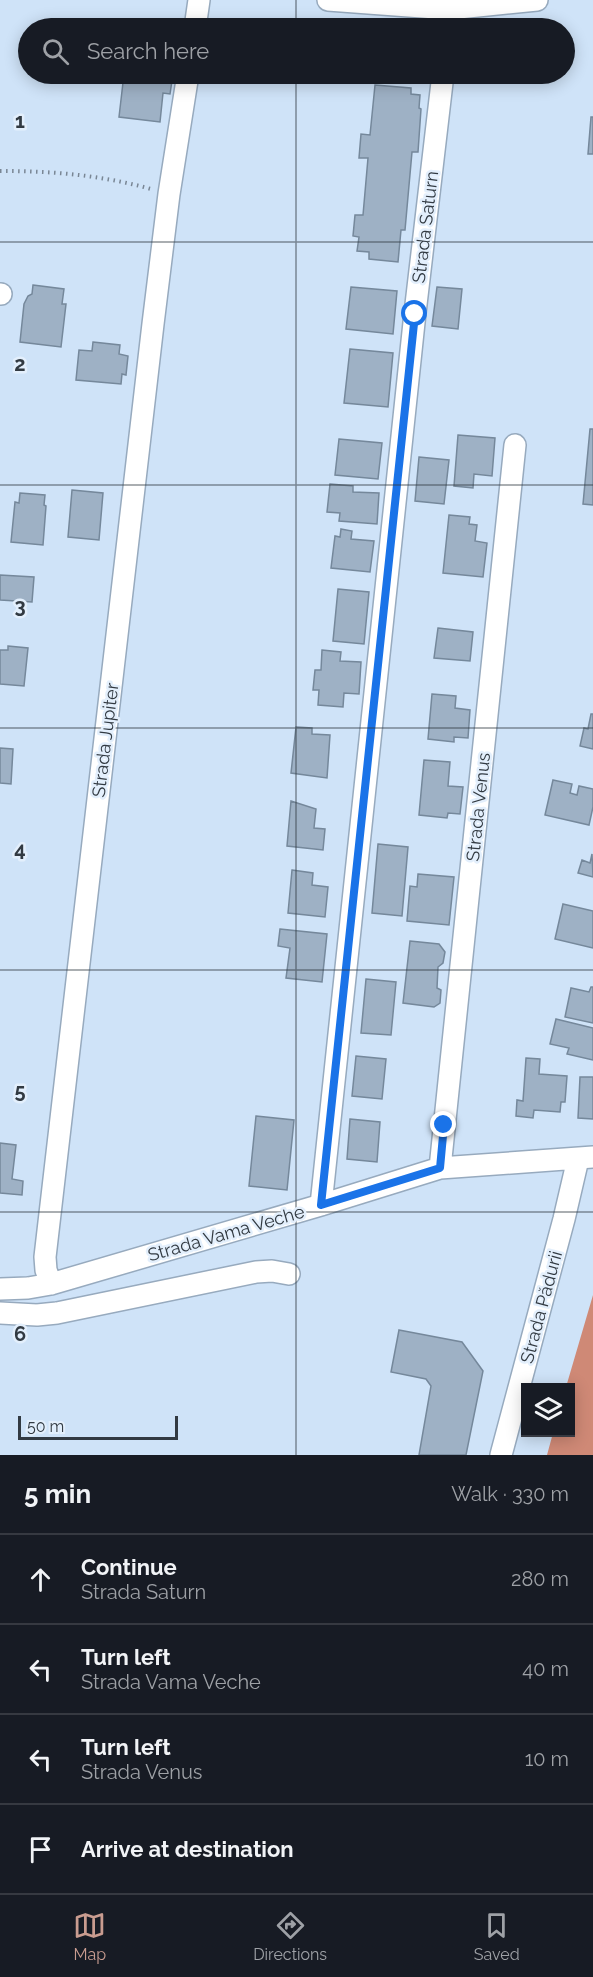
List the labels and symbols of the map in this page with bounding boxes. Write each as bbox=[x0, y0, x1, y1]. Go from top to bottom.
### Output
text: 1 bbox=[15, 109, 25, 133]
street label: Strada Saturn bbox=[408, 170, 442, 284]
route start bbox=[401, 300, 427, 326]
text: 2 bbox=[14, 352, 26, 376]
text: 3 bbox=[14, 594, 26, 618]
street label: Strada Jupiter bbox=[88, 681, 123, 798]
street label: Strada Venus bbox=[462, 751, 494, 862]
text: 4 bbox=[14, 837, 26, 861]
text: 5 bbox=[14, 1079, 26, 1103]
route end bbox=[430, 1111, 456, 1137]
street label: Strada Vama Veche bbox=[145, 1200, 307, 1265]
street label: Strada Pădurii bbox=[516, 1249, 566, 1365]
text: 6 bbox=[14, 1322, 26, 1346]
scale bar bbox=[18, 1413, 178, 1440]

